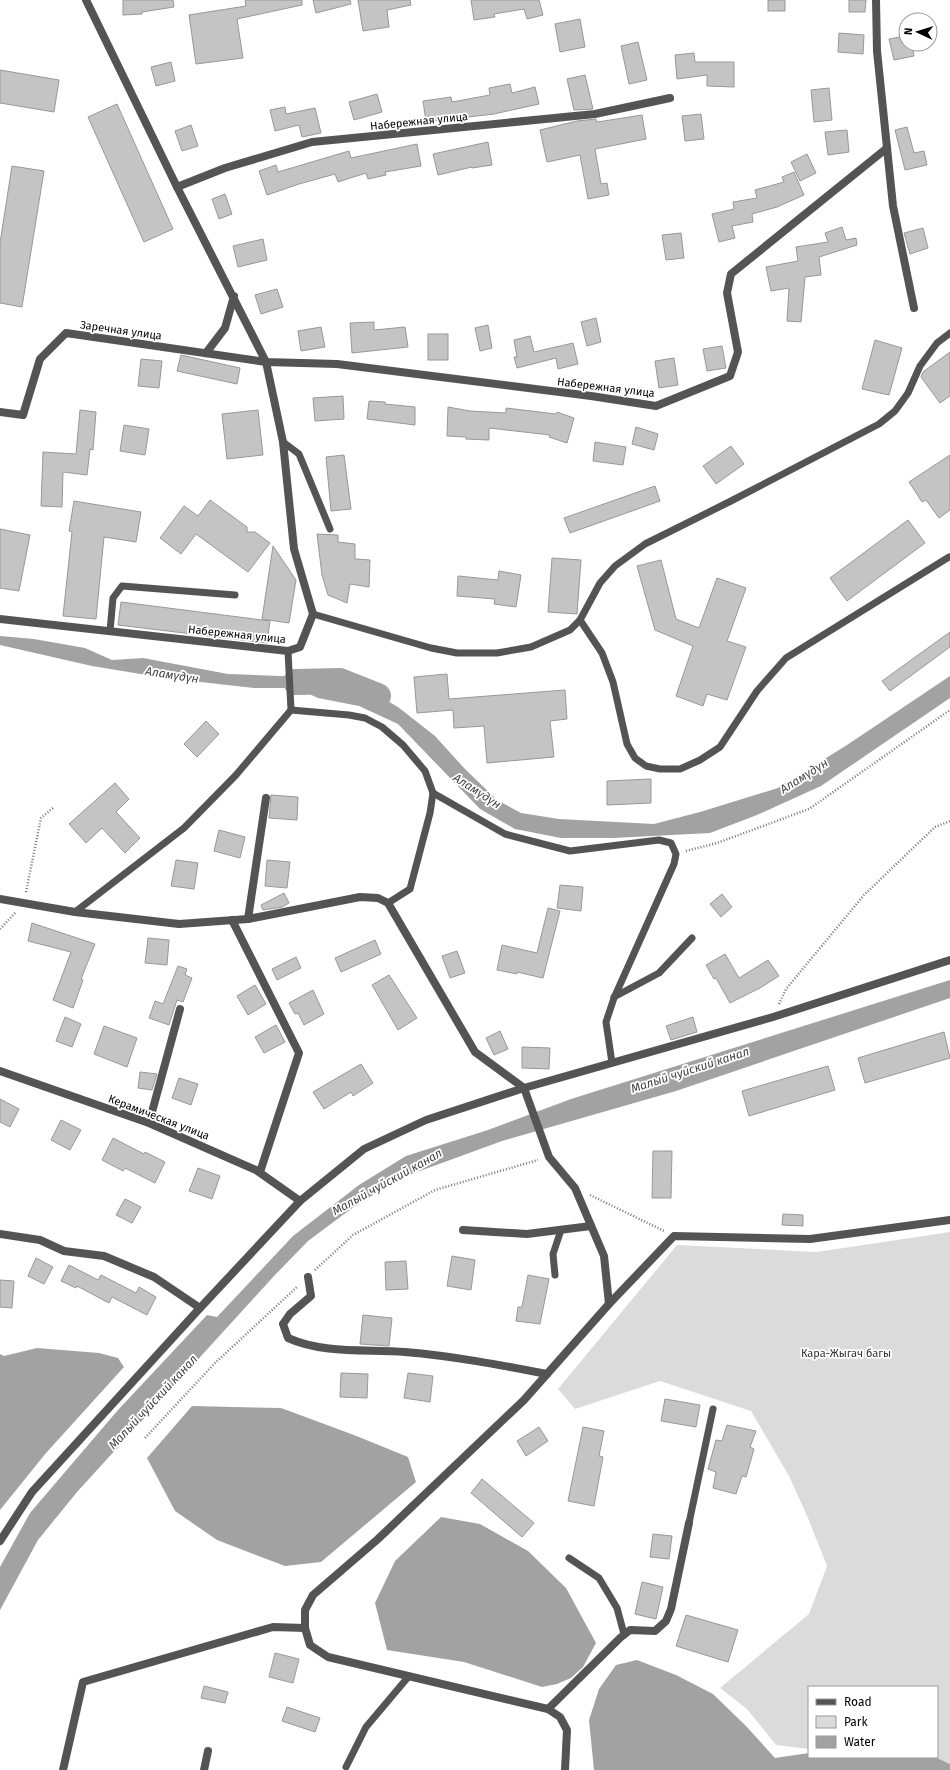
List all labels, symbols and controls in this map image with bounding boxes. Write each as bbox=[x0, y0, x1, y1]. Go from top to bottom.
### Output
north arrow bbox=[898, 12, 938, 52]
text: N bbox=[902, 27, 915, 35]
street label: Набережная улица bbox=[369, 110, 469, 133]
street label: Заречная улица bbox=[79, 318, 163, 343]
street label: Набережная улица bbox=[556, 375, 656, 400]
street label: Набережная улица bbox=[187, 623, 287, 646]
water label: Аламүдүн bbox=[143, 664, 200, 686]
water label: Аламүдүн bbox=[777, 756, 831, 797]
water label: Аламүдүн bbox=[450, 770, 503, 812]
water label: Малый чуйский канал bbox=[629, 1044, 751, 1096]
street label: Керамическая улица bbox=[106, 1092, 211, 1143]
water label: Малый чуйский канал bbox=[330, 1146, 445, 1218]
park label: Кара-Жыгач багы bbox=[801, 1347, 891, 1360]
water label: Малый чуйский канал bbox=[106, 1352, 200, 1452]
legend bbox=[808, 1686, 938, 1758]
text: Road bbox=[844, 1695, 872, 1709]
text: Park bbox=[844, 1715, 868, 1729]
text: Water bbox=[844, 1735, 876, 1749]

